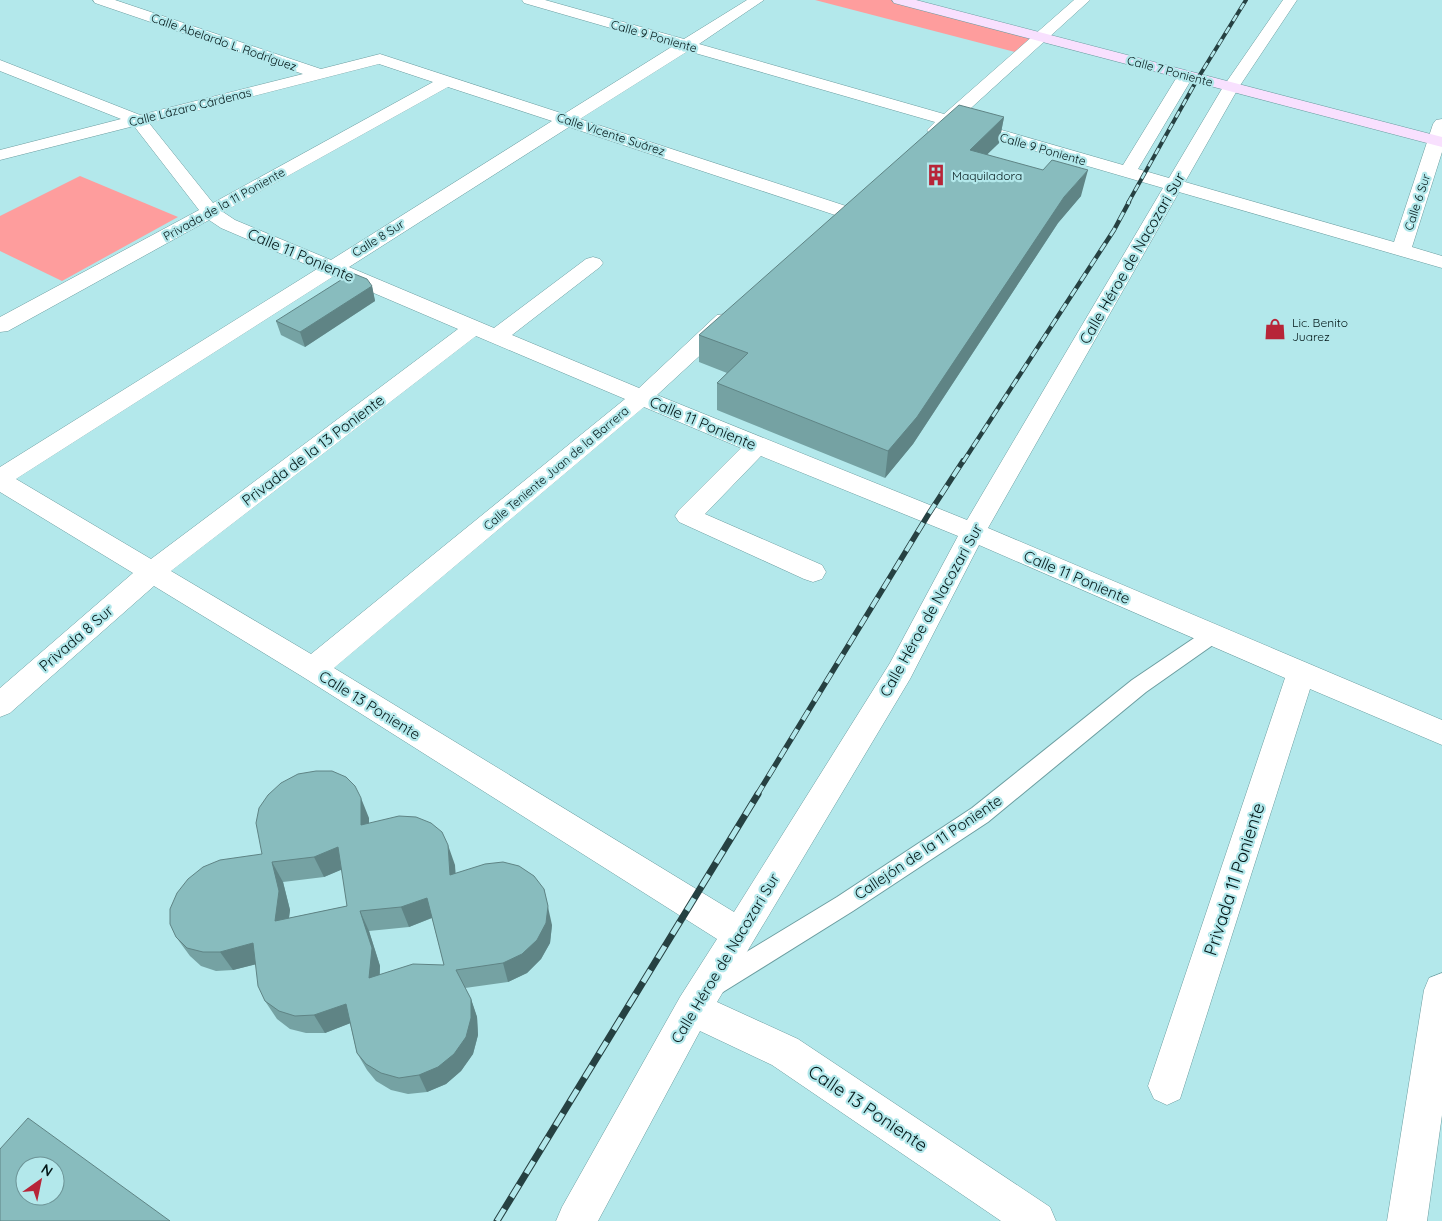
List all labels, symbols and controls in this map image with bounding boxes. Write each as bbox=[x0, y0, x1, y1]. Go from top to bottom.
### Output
street label: Calle Abelardo L. Rodríguez bbox=[149, 10, 299, 74]
street label: Calle 9 Poniente bbox=[609, 17, 699, 56]
street label: Calle 7 Poniente bbox=[1125, 52, 1215, 90]
street label: Calle Lázaro Cárdenas bbox=[127, 84, 253, 129]
street label: Calle Vicente Suárez bbox=[555, 109, 667, 159]
street label: Calle 9 Poniente bbox=[998, 130, 1088, 169]
building icon: Maquiladora bbox=[923, 162, 949, 188]
street label: Privada de la 11 Poniente bbox=[161, 164, 288, 244]
place label: Maquiladora bbox=[952, 168, 1022, 183]
street label: Calle Héroe de Nacozari Sur bbox=[1075, 169, 1189, 347]
street label: Calle 6 Sur bbox=[1401, 172, 1433, 232]
street label: Calle 8 Sur bbox=[349, 216, 407, 260]
street label: Calle 11 Poniente bbox=[245, 224, 357, 286]
place label: Lic. Benito Juarez bbox=[1292, 315, 1348, 344]
shop icon: Lic. Benito Juarez bbox=[1262, 316, 1288, 342]
street label: Privada de la 13 Poniente bbox=[238, 390, 388, 510]
street label: Calle 11 Poniente bbox=[647, 392, 759, 454]
street label: Calle Teniente Juan de la Barrera bbox=[480, 403, 632, 533]
street label: Calle Héroe de Nacozari Sur bbox=[875, 520, 987, 700]
street label: Calle 11 Poniente bbox=[1021, 546, 1133, 608]
street label: Privada 8 Sur bbox=[35, 600, 117, 675]
street label: Calle 13 Poniente bbox=[316, 666, 424, 744]
street label: Callejón de la 11 Poniente bbox=[851, 791, 1005, 903]
street label: Privada 11 Poniente bbox=[1198, 800, 1270, 958]
street label: Calle Héroe de Nacozari Sur bbox=[667, 869, 783, 1046]
street label: Calle 13 Poniente bbox=[804, 1060, 932, 1156]
north arrow bbox=[15, 1156, 65, 1206]
text: N bbox=[38, 1160, 56, 1180]

